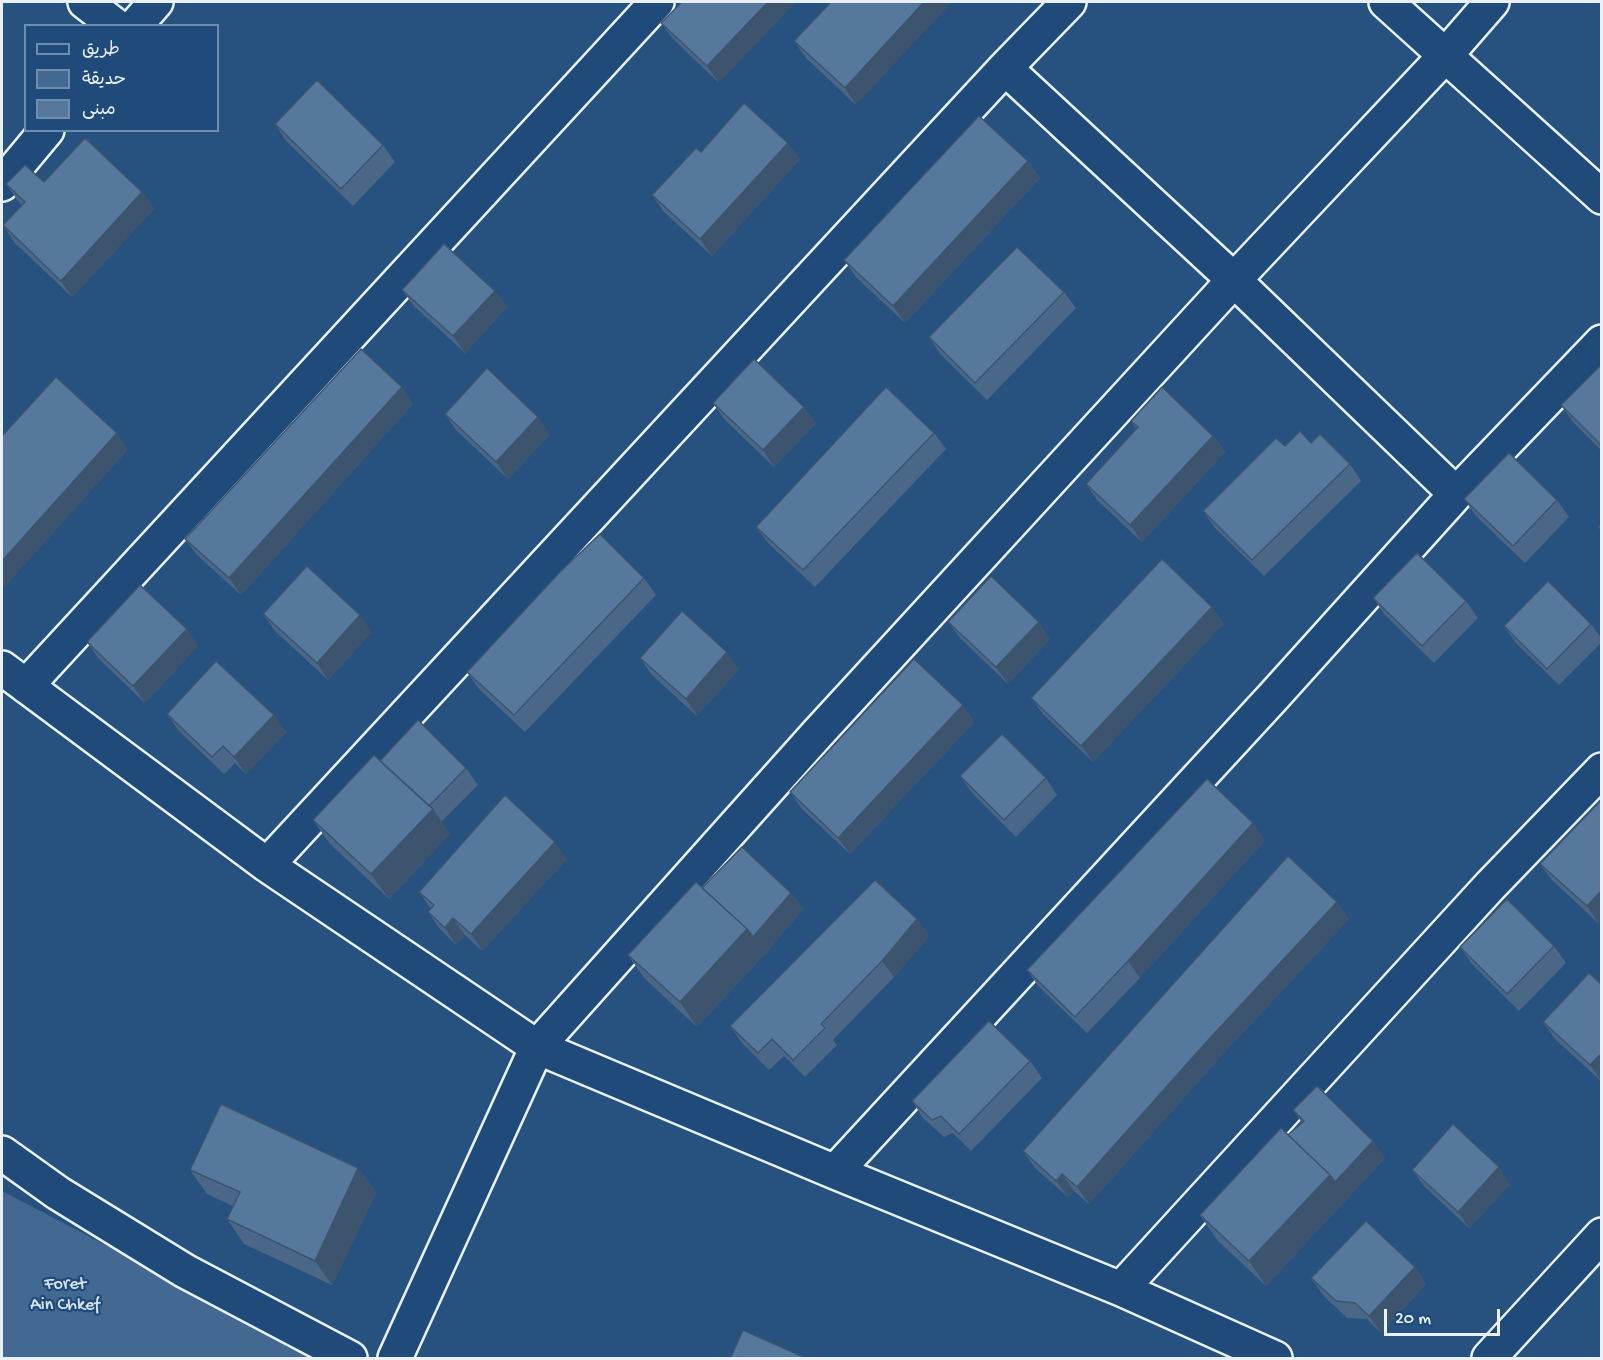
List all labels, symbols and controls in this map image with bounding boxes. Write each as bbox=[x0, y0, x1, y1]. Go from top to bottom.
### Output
legend bbox=[24, 24, 219, 132]
text: طريق bbox=[82, 40, 120, 61]
text: حديقة bbox=[82, 70, 126, 91]
text: مبنى bbox=[82, 100, 116, 121]
park label: Foret Ain Chkef bbox=[30, 1274, 100, 1316]
scale bar bbox=[1387, 1297, 1502, 1335]
text: 20 m bbox=[1395, 1309, 1431, 1330]

